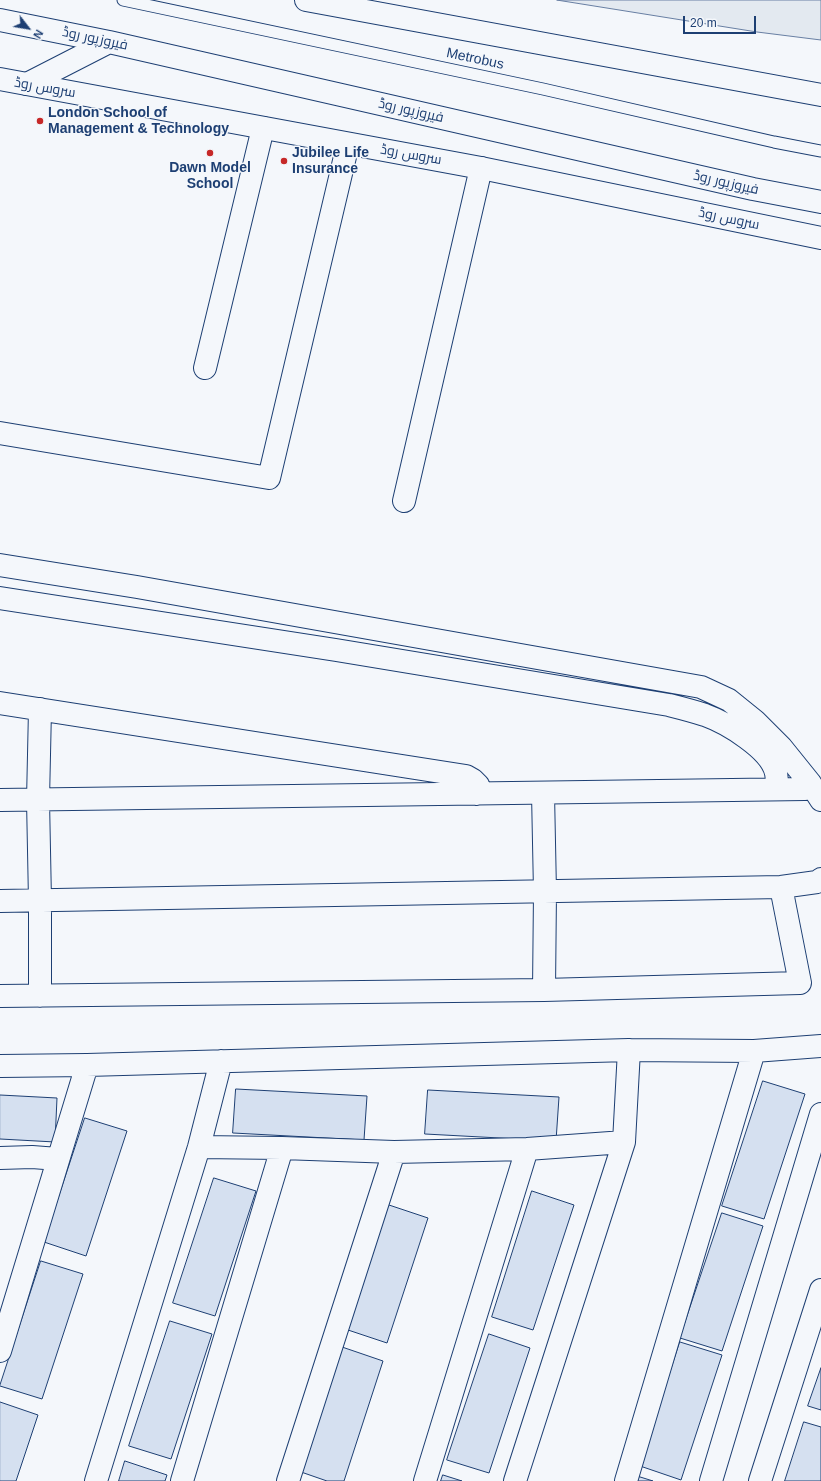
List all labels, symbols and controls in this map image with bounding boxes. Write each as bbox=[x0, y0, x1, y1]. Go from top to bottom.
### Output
north arrow bbox=[8, 8, 48, 48]
scale bar bbox=[685, 8, 758, 34]
text: 20 m bbox=[690, 16, 717, 30]
street label: فیروزپور روڈ bbox=[61, 24, 129, 54]
text: N bbox=[31, 28, 45, 41]
street label: Metrobus bbox=[445, 45, 505, 73]
street label: سروس روڈ bbox=[13, 74, 77, 102]
street label: فیروزپور روڈ bbox=[377, 95, 445, 127]
place label: London School of Management & Technology bbox=[48, 105, 229, 138]
marker: London School of Management & Technology bbox=[35, 116, 45, 126]
street label: سروس روڈ bbox=[379, 141, 443, 169]
place label: Jubilee Life Insurance bbox=[292, 145, 369, 178]
marker: Dawn Model School bbox=[205, 148, 215, 158]
marker: Jubilee Life Insurance bbox=[279, 156, 289, 166]
place label: Dawn Model School bbox=[169, 160, 251, 192]
street label: فیروزپور روڈ bbox=[692, 167, 760, 199]
street label: سروس روڈ bbox=[697, 204, 761, 234]

